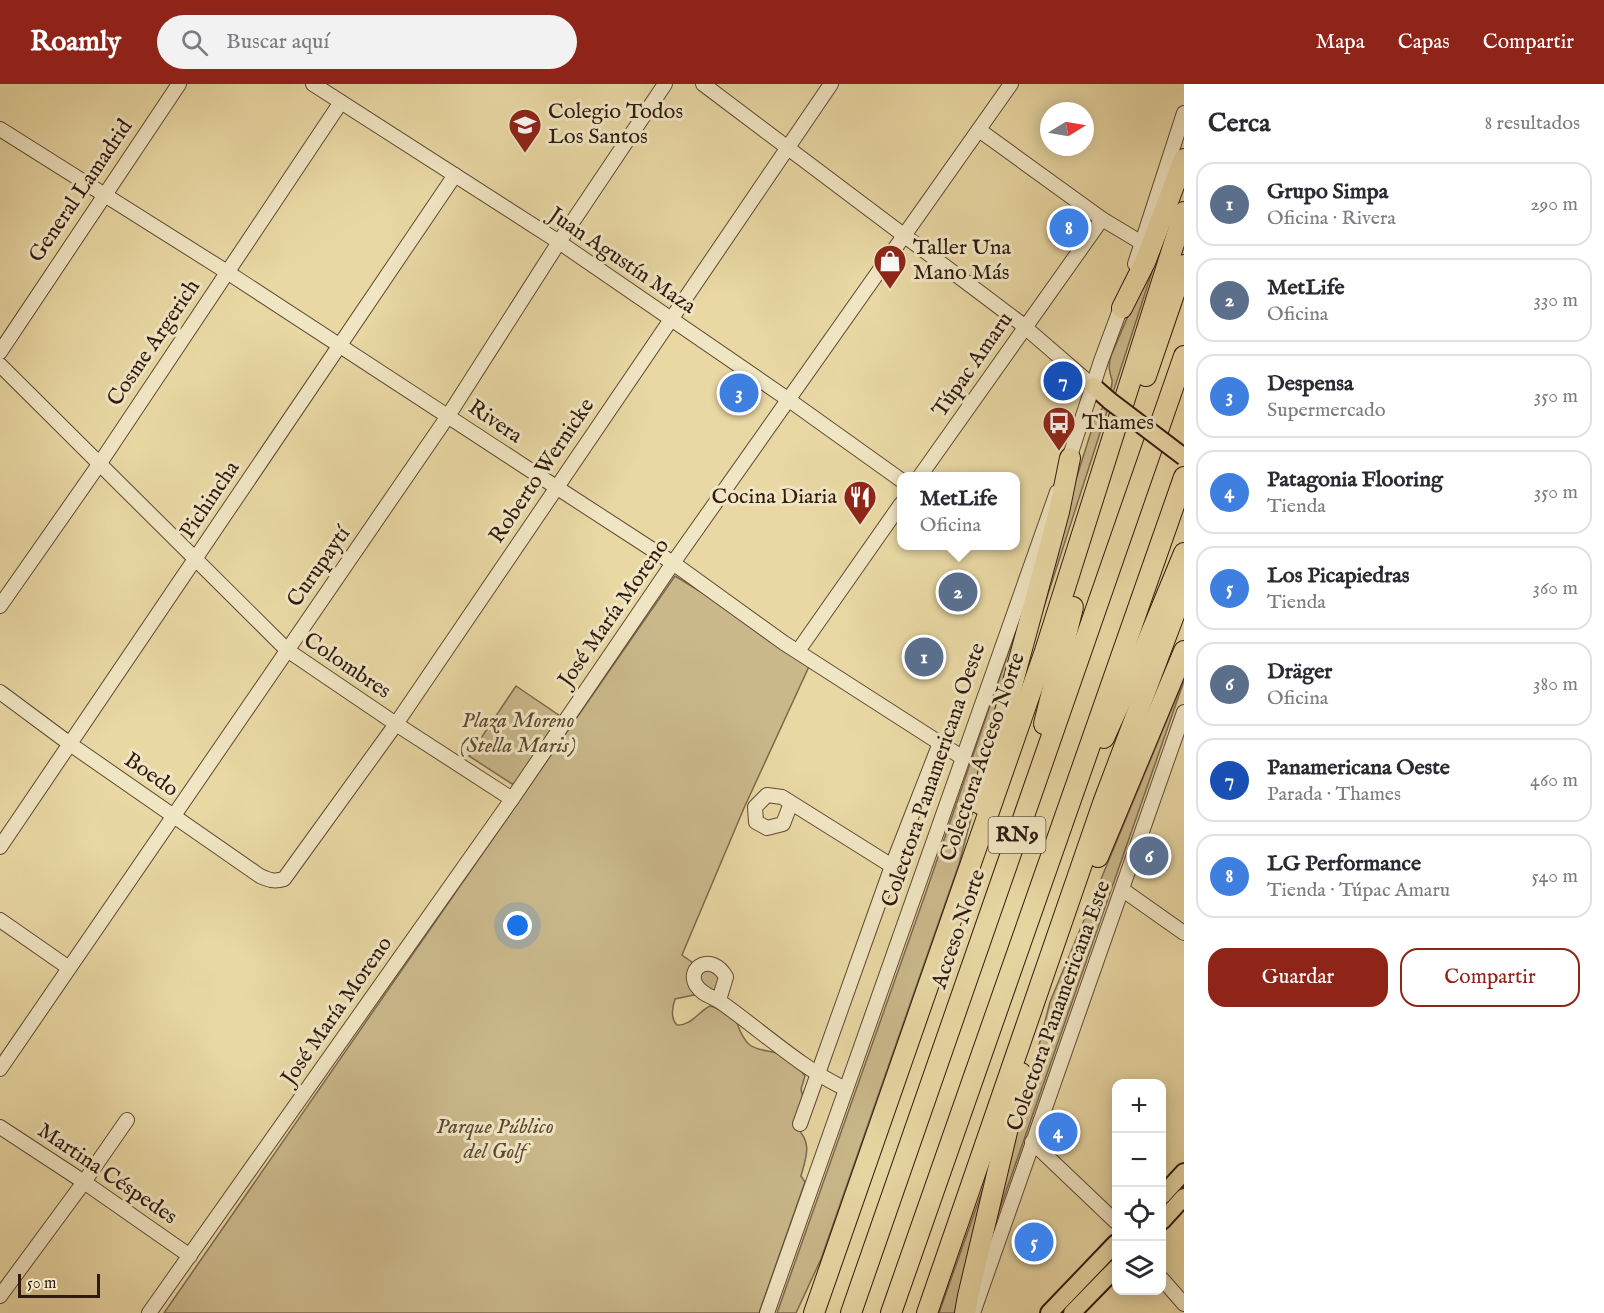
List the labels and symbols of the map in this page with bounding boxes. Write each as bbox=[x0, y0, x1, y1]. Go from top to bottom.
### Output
place label: Colegio Todos Los Santos bbox=[548, 98, 683, 151]
north arrow bbox=[1040, 102, 1094, 156]
school or university icon: Colegio Todos Los Santos bbox=[507, 107, 543, 154]
street label: General Lamadrid bbox=[23, 114, 139, 268]
street label: Juan Agustín Maza bbox=[541, 200, 701, 321]
pin: 8 bbox=[1050, 206, 1088, 250]
place label: Taller Una Mano Más bbox=[913, 234, 1012, 287]
shop icon: Taller Una Mano Más bbox=[872, 243, 908, 290]
street label: Cosme Argerich bbox=[101, 274, 207, 412]
street label: Túpac Amaru bbox=[926, 307, 1020, 423]
pin: 7 bbox=[1044, 358, 1082, 404]
pin: 3 bbox=[720, 370, 758, 416]
street label: Roberto Wernicke bbox=[483, 393, 601, 549]
street label: Rivera bbox=[462, 394, 528, 451]
bus stop icon: Thames bbox=[1041, 405, 1077, 452]
place label: Thames bbox=[1082, 409, 1154, 437]
street label: Pichincha bbox=[174, 455, 246, 544]
restaurant icon: Cocina Diaria bbox=[842, 479, 878, 526]
place label: Cocina Diaria bbox=[712, 483, 837, 511]
street label: Curupaytí bbox=[281, 520, 358, 613]
street label: José María Moreno bbox=[551, 533, 676, 695]
pin: 2 bbox=[938, 570, 978, 614]
street label: Colombres bbox=[298, 626, 396, 706]
pin: 1 bbox=[904, 634, 944, 680]
street label: Colectora Panamericana Oeste bbox=[876, 639, 992, 911]
street label: Colectora Acceso Norte bbox=[934, 649, 1032, 865]
park label: Plaza Moreno (Stella Maris) bbox=[460, 707, 576, 760]
street label: Boedo bbox=[118, 746, 184, 804]
road number: RN9 bbox=[988, 817, 1046, 853]
pin: 6 bbox=[1130, 834, 1168, 878]
street label: Acceso Norte bbox=[925, 866, 992, 993]
street label: Colectora Panamericana Este bbox=[1001, 877, 1117, 1135]
your location bbox=[503, 911, 532, 940]
street label: José María Moreno bbox=[274, 931, 399, 1093]
pin: 4 bbox=[1038, 1110, 1078, 1154]
park label: Parque Público del Golf bbox=[436, 1113, 554, 1166]
street label: Martina Céspedes bbox=[32, 1117, 182, 1231]
pin: 5 bbox=[1014, 1220, 1054, 1264]
scale bar bbox=[18, 1271, 100, 1298]

